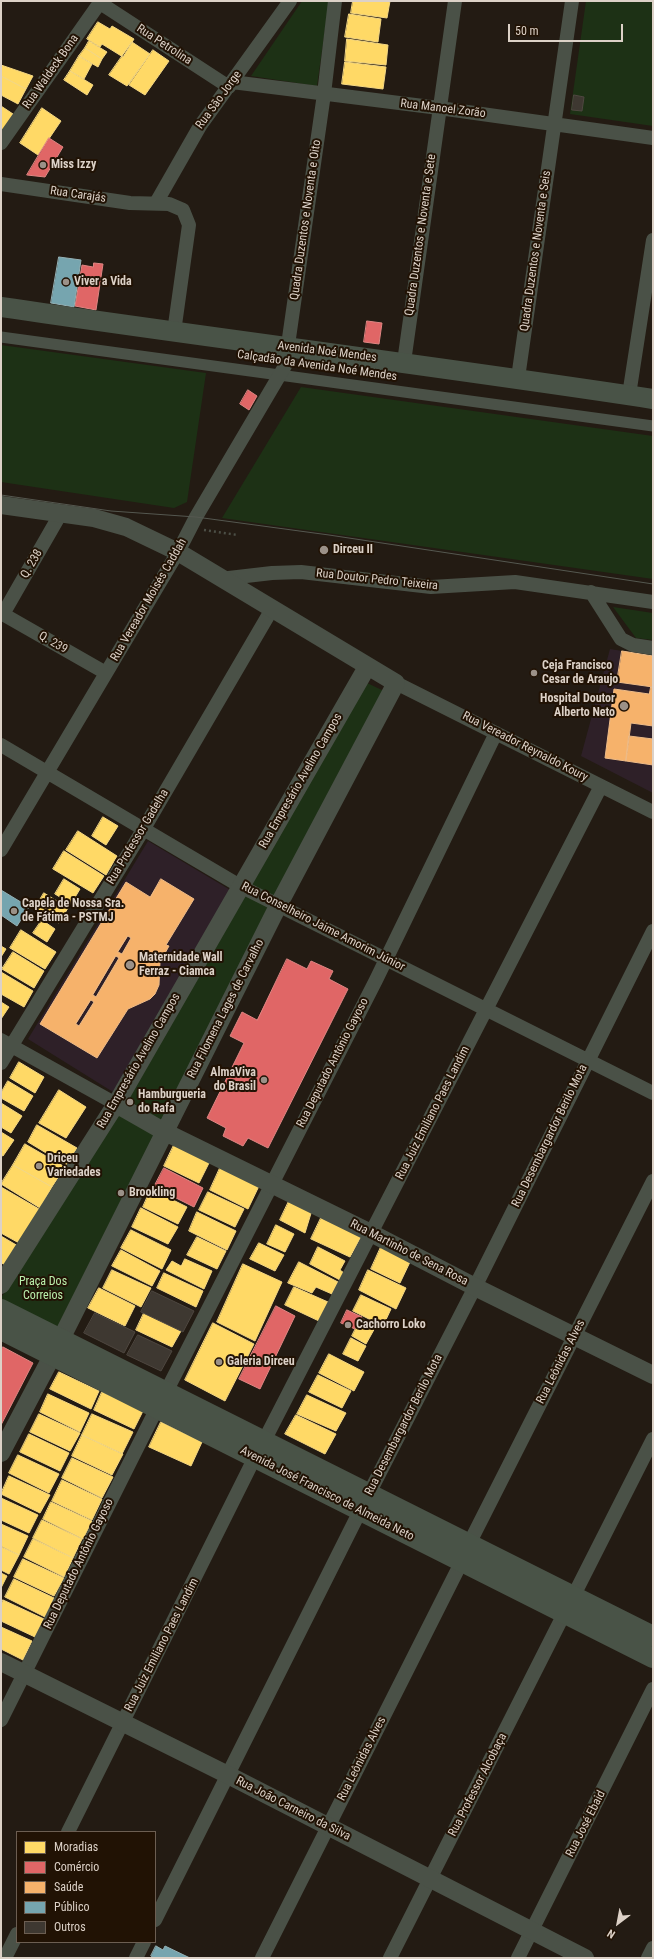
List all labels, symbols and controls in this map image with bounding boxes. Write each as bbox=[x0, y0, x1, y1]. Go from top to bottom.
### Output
scale bar bbox=[510, 16, 625, 42]
street label: Rua Petrolina bbox=[134, 22, 194, 68]
text: 50 m bbox=[515, 24, 539, 38]
street label: Rua Waldeck Bona bbox=[20, 32, 82, 112]
street label: Rua São Jorge bbox=[193, 68, 245, 132]
street label: Rua Manoel Zorão bbox=[400, 97, 486, 121]
street label: Quadra Duzentos e Noventa e Oito bbox=[288, 139, 324, 301]
street label: Quadra Duzentos e Noventa e Sete bbox=[403, 153, 439, 317]
place label: Miss Izzy bbox=[51, 158, 96, 172]
marker: Miss Izzy bbox=[38, 160, 48, 170]
street label: Quadra Duzentos e Noventa e Seis bbox=[518, 170, 554, 332]
street label: Rua Carajás bbox=[49, 184, 107, 206]
place label: Viver a Vida bbox=[74, 275, 132, 289]
marker: Viver a Vida bbox=[61, 277, 71, 287]
street label: Avenida Noé Mendes bbox=[277, 339, 377, 365]
street label: Calçadão da Avenida Noé Mendes bbox=[236, 348, 398, 384]
street label: Rua Vereador Moisés Caddah bbox=[108, 536, 190, 664]
place label: Dirceu II bbox=[333, 543, 373, 557]
marker: Dirceu II bbox=[318, 544, 330, 556]
street label: Q. 238 bbox=[18, 547, 46, 581]
street label: Rua Doutor Pedro Teixeira bbox=[315, 566, 439, 594]
street label: Q. 239 bbox=[36, 629, 70, 657]
place label: Ceja Francisco Cesar de Araujo bbox=[542, 659, 618, 687]
marker: Ceja Francisco Cesar de Araujo bbox=[529, 668, 539, 678]
place label: Hospital Doutor Alberto Neto bbox=[540, 692, 615, 720]
marker: Hospital Doutor Alberto Neto bbox=[618, 700, 630, 712]
street label: Rua Vereador Reynaldo Koury bbox=[460, 709, 590, 785]
street label: Rua Empresário Avelino Campos bbox=[256, 711, 346, 851]
street label: Rua Professor Gadelha bbox=[104, 787, 172, 887]
street label: Rua Conselheiro Jaime Amorim Júnior bbox=[239, 879, 407, 975]
place label: Capela de Nossa Sra. de Fátima - PSTMJ bbox=[22, 897, 124, 925]
marker: Capela de Nossa Sra. de Fátima - PSTMJ bbox=[9, 906, 19, 916]
street label: Rua Filomena Lages de Carvalho bbox=[185, 937, 267, 1081]
place label: Maternidade Wall Ferraz - Ciamca bbox=[139, 951, 223, 979]
marker: Maternidade Wall Ferraz - Ciamca bbox=[124, 959, 136, 971]
street label: Rua Empresário Avelino Campos bbox=[94, 991, 184, 1131]
street label: Rua Deputado Antônio Gayoso bbox=[294, 996, 372, 1130]
street label: Rua Juiz Emiliano Paes Landim bbox=[393, 1044, 473, 1182]
street label: Rua Desembargardor Berilo Mota bbox=[509, 1062, 591, 1210]
place label: AlmaViva do Brasil bbox=[210, 1066, 256, 1094]
marker: AlmaViva do Brasil bbox=[259, 1075, 269, 1085]
place label: Hamburgueria do Rafa bbox=[138, 1088, 206, 1116]
marker: Hamburgueria do Rafa bbox=[125, 1097, 135, 1107]
place label: Driceu Variedades bbox=[47, 1152, 101, 1180]
marker: Driceu Variedades bbox=[34, 1161, 44, 1171]
place label: Brookling bbox=[129, 1186, 175, 1200]
marker: Brookling bbox=[116, 1188, 126, 1198]
street label: Rua Martinho de Sena Rosa bbox=[348, 1217, 470, 1289]
park label: Praça Dos Correios bbox=[19, 1275, 67, 1303]
place label: Cachorro Loko bbox=[356, 1318, 426, 1332]
street label: Rua Leônidas Alves bbox=[534, 1318, 588, 1406]
marker: Cachorro Loko bbox=[343, 1320, 353, 1330]
street label: Rua Desembargardor Berilo Mota bbox=[362, 1352, 446, 1498]
place label: Galeria Dirceu bbox=[227, 1355, 295, 1369]
marker: Galeria Dirceu bbox=[214, 1357, 224, 1367]
street label: Avenida José Francisco de Almeida Neto bbox=[238, 1444, 416, 1544]
street label: Rua Deputado Antônio Gayoso bbox=[41, 1496, 117, 1632]
street label: Rua Juiz Emiliano Paes Landim bbox=[122, 1576, 202, 1714]
street label: Rua Leônidas Alves bbox=[335, 1715, 389, 1803]
street label: Rua Professor Alcobaça bbox=[446, 1731, 510, 1839]
street label: Rua João Carneiro da Silva bbox=[233, 1774, 353, 1844]
street label: Rua José Ebaid bbox=[563, 1788, 609, 1860]
legend bbox=[16, 1831, 156, 1943]
text: Moradias bbox=[54, 1840, 98, 1854]
text: Comércio bbox=[54, 1860, 99, 1874]
text: Saúde bbox=[54, 1880, 83, 1894]
text: Público bbox=[54, 1900, 89, 1914]
north arrow bbox=[598, 1903, 638, 1943]
text: Outros bbox=[54, 1920, 86, 1934]
text: N bbox=[605, 1926, 618, 1941]

